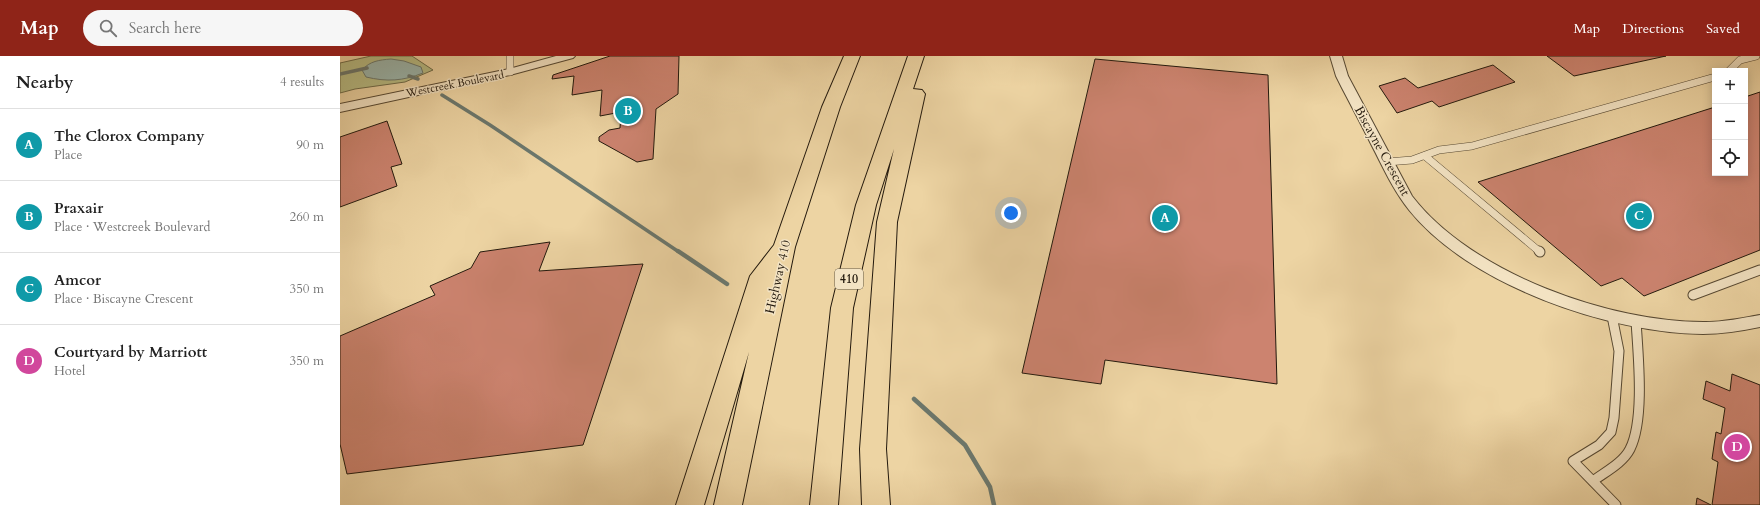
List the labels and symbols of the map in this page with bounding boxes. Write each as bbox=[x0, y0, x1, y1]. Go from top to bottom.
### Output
street label: Westcreek Boulevard bbox=[404, 67, 505, 101]
pin: B bbox=[615, 96, 641, 126]
street label: Biscayne Crescent bbox=[1350, 103, 1414, 199]
pin: C bbox=[1626, 201, 1652, 231]
your location bbox=[1001, 203, 1021, 223]
pin: A bbox=[1152, 203, 1178, 233]
street label: Highway 410 bbox=[761, 238, 795, 316]
road number: 410 bbox=[835, 269, 863, 289]
pin: D bbox=[1724, 432, 1750, 462]

